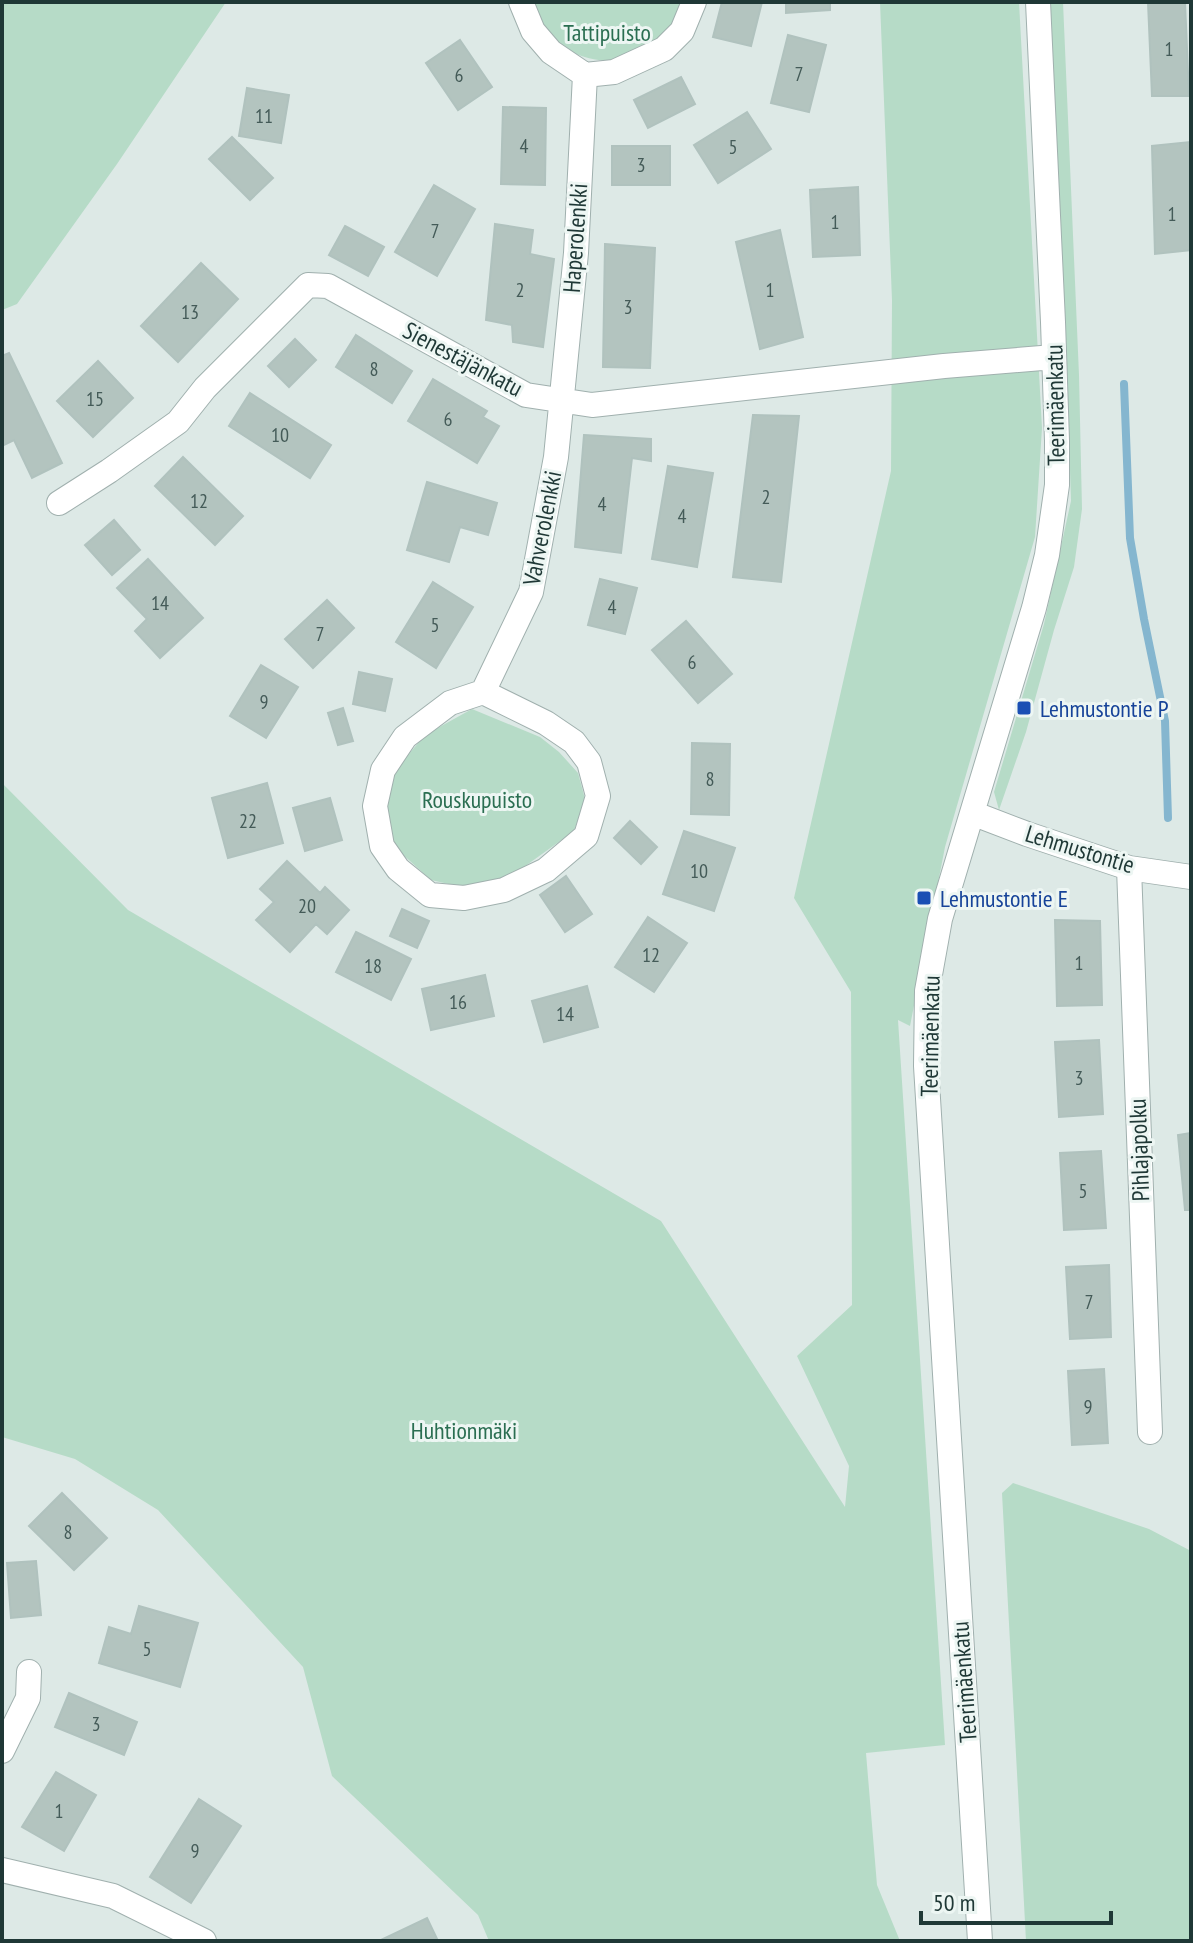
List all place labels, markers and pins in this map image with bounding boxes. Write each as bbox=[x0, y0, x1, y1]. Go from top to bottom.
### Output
place label: Lehmustontie P bbox=[1040, 693, 1169, 724]
marker: Lehmustontie P bbox=[1015, 699, 1033, 717]
place label: Lehmustontie E bbox=[940, 883, 1068, 914]
marker: Lehmustontie E bbox=[915, 889, 933, 907]

